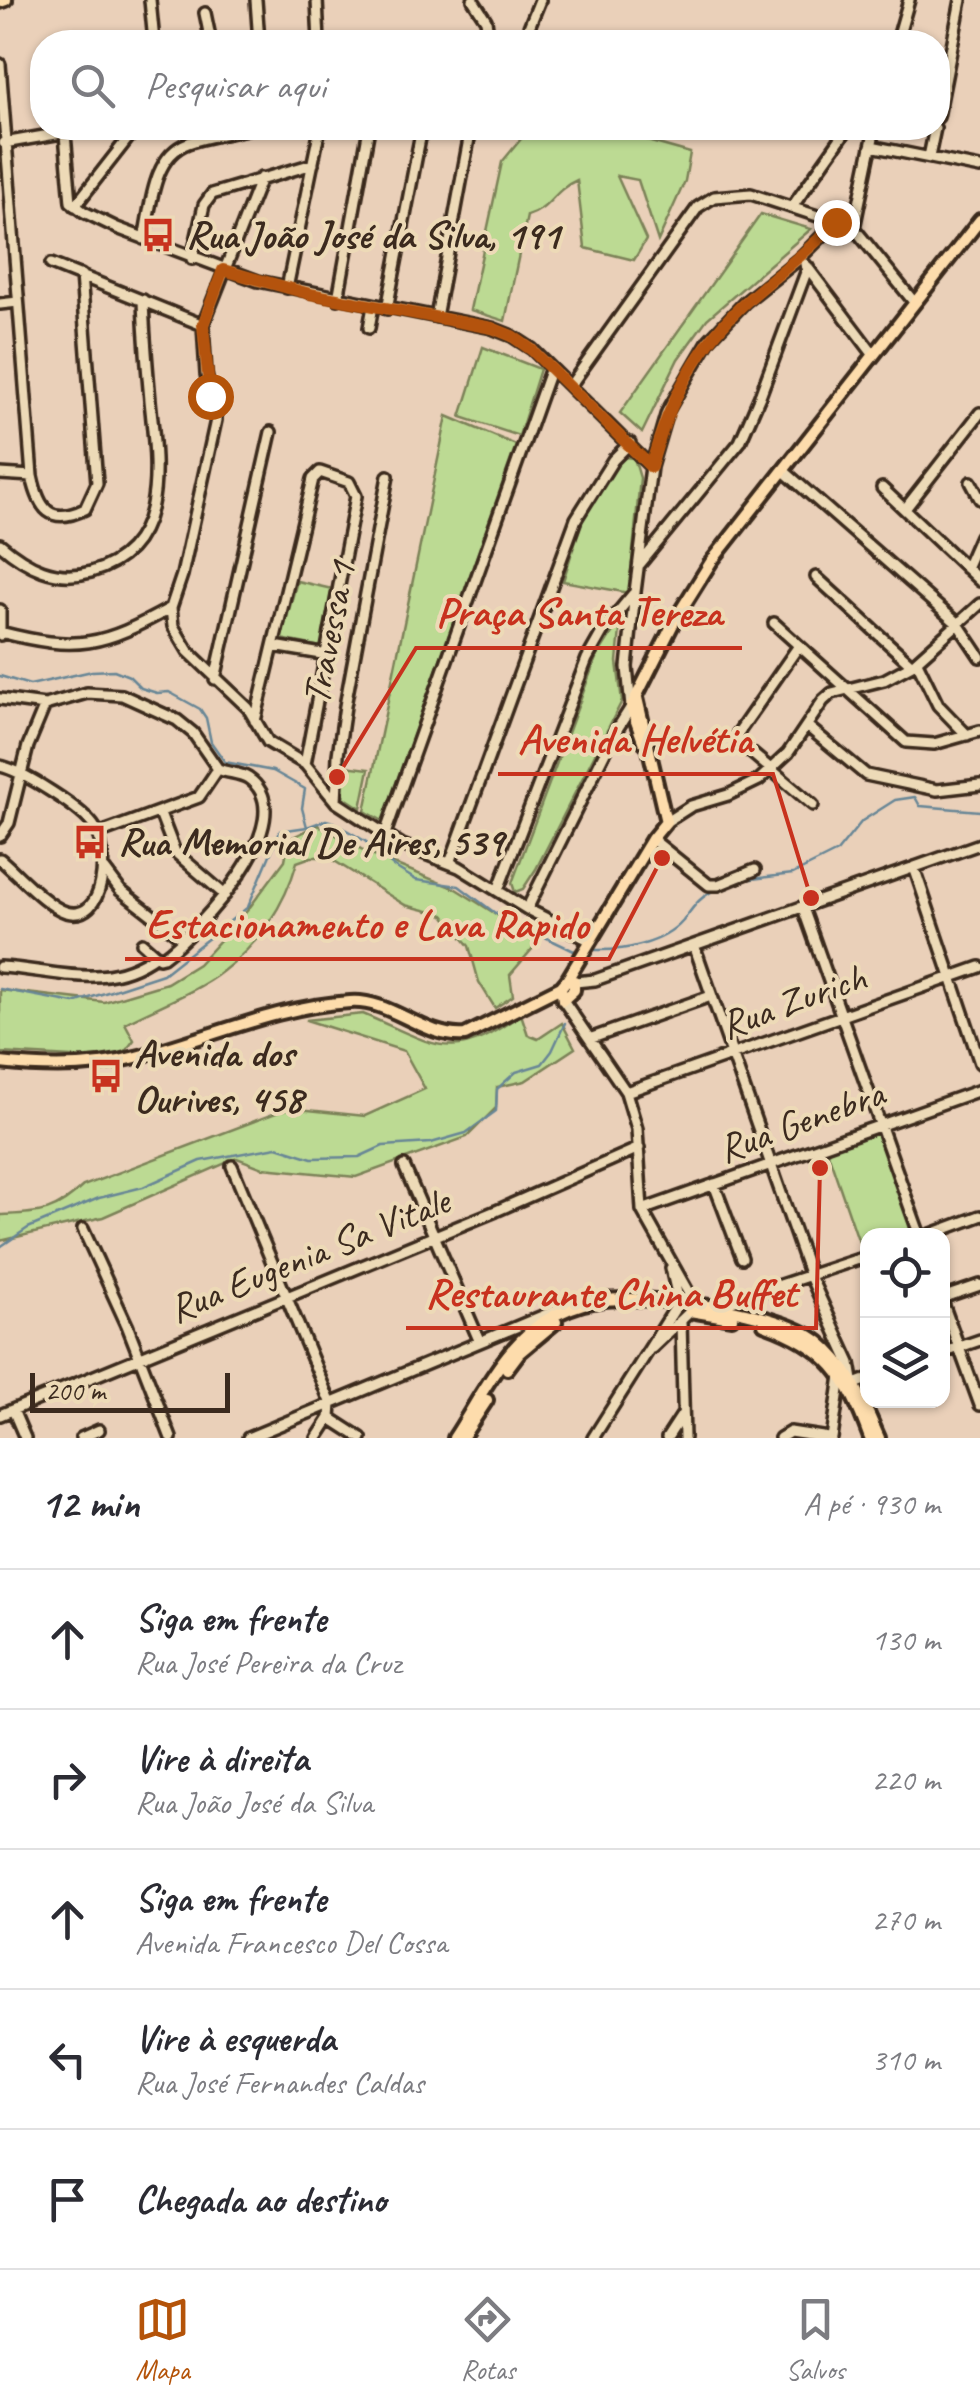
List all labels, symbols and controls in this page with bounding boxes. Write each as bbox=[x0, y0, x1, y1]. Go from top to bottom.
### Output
search box bbox=[30, 30, 950, 140]
icon: search bbox=[65, 58, 120, 113]
text: Pesquisar aqui bbox=[145, 62, 326, 109]
route end bbox=[814, 200, 860, 246]
place label: Rua João José da Silva, 191 bbox=[186, 210, 563, 260]
bus stop icon: Rua João José da Silva, 191 bbox=[139, 216, 177, 254]
route start bbox=[188, 374, 234, 420]
street label: Travessa 1 bbox=[291, 555, 368, 709]
callout: Praça Santa Tereza bbox=[416, 576, 742, 648]
text: Praça Santa Tereza bbox=[436, 586, 725, 639]
callout: Avenida Helvétia bbox=[498, 702, 773, 774]
text: Avenida Helvétia bbox=[518, 713, 755, 766]
place label: Rua Memorial De Aires, 539 bbox=[118, 817, 508, 867]
bus stop icon: Rua Memorial De Aires, 539 bbox=[71, 823, 109, 861]
callout: Estacionamento e Lava Rapido bbox=[125, 887, 609, 959]
text: Estacionamento e Lava Rapido bbox=[146, 898, 591, 951]
street label: Rua Zurich bbox=[714, 951, 873, 1050]
place label: Avenida dos Ourives, 458 bbox=[134, 1028, 308, 1124]
bus stop icon: Avenida dos Ourives, 458 bbox=[87, 1057, 125, 1095]
street label: Rua Genebra bbox=[711, 1067, 893, 1174]
street label: Rua Eugenia Sa Vitale bbox=[161, 1175, 459, 1334]
map controls bbox=[860, 1228, 950, 1408]
button: locate bbox=[860, 1228, 950, 1318]
callout: Restaurante China Buffet bbox=[406, 1256, 816, 1328]
text: Restaurante China Buffet bbox=[425, 1267, 801, 1320]
button: layers bbox=[860, 1318, 950, 1408]
scale bar bbox=[30, 1368, 230, 1412]
text: 200 m bbox=[45, 1373, 105, 1408]
text: 12 min bbox=[40, 1477, 139, 1530]
text: A pé · 930 m bbox=[803, 1483, 940, 1524]
text: Siga em frente bbox=[135, 1595, 326, 1642]
icon: ahead bbox=[40, 1612, 95, 1667]
text: 130 m bbox=[871, 1619, 940, 1660]
text: Rua José Pereira da Cruz bbox=[135, 1642, 401, 1683]
text: Vire à direita bbox=[135, 1735, 309, 1782]
icon: right bbox=[40, 1752, 95, 1807]
text: 220 m bbox=[871, 1759, 940, 1800]
text: Rua João José da Silva bbox=[135, 1782, 373, 1823]
text: Siga em frente bbox=[135, 1875, 326, 1922]
icon: ahead bbox=[40, 1892, 95, 1947]
text: 270 m bbox=[871, 1899, 940, 1940]
text: Avenida Francesco Del Cossa bbox=[135, 1922, 447, 1963]
text: Vire à esquerda bbox=[135, 2015, 335, 2062]
icon: left bbox=[40, 2032, 95, 2087]
text: 310 m bbox=[871, 2039, 940, 2080]
text: Rua José Fernandes Caldas bbox=[135, 2062, 424, 2103]
icon: arrive bbox=[40, 2172, 95, 2227]
text: Chegada ao destino bbox=[135, 2176, 386, 2223]
tab: Mapa bbox=[135, 2292, 190, 2387]
tab: Rotas bbox=[460, 2292, 515, 2387]
tab: Salvos bbox=[786, 2292, 845, 2387]

